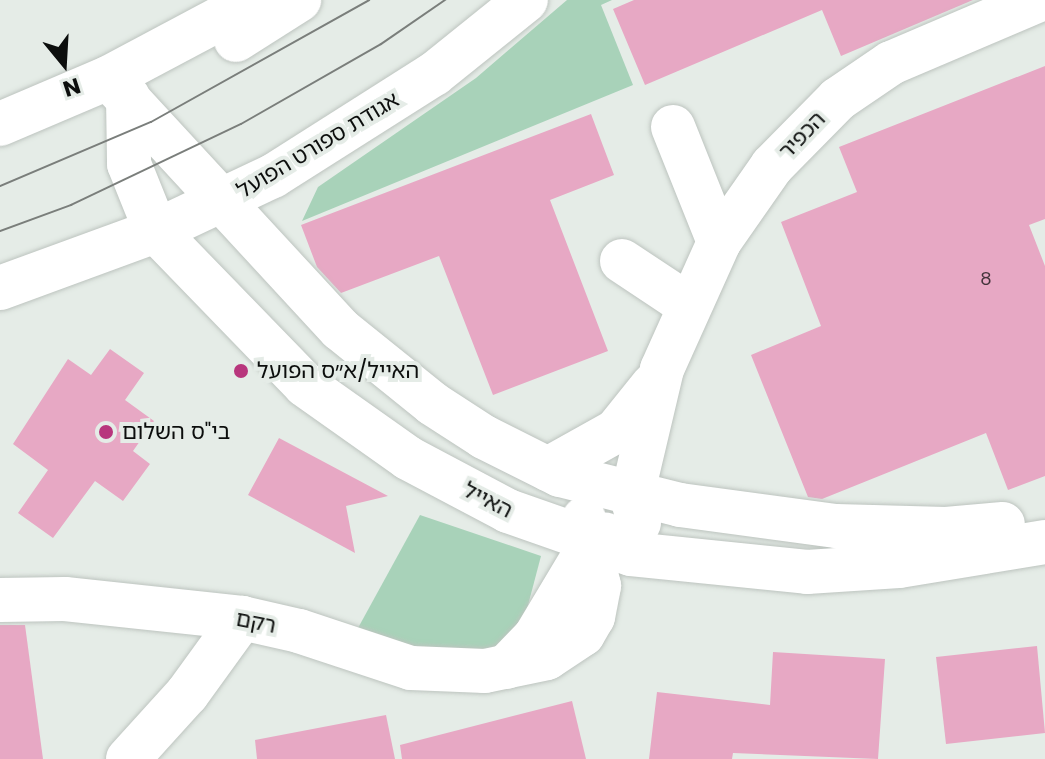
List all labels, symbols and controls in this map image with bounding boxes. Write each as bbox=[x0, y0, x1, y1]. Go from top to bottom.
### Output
north arrow bbox=[24, 24, 104, 104]
text: N bbox=[59, 70, 84, 105]
street label: אגודת ספורט הפועל bbox=[232, 86, 404, 204]
street label: הכפיר bbox=[773, 106, 831, 164]
house number: 8 bbox=[980, 268, 992, 290]
place label: האייל/א״ס הפועל bbox=[257, 358, 419, 384]
marker: האייל/א״ס הפועל bbox=[232, 362, 250, 380]
place label: בי"ס השלום bbox=[122, 419, 230, 445]
marker: בי"ס השלום bbox=[97, 423, 115, 441]
street label: האייל bbox=[459, 476, 517, 524]
street label: רקם bbox=[234, 605, 278, 639]

